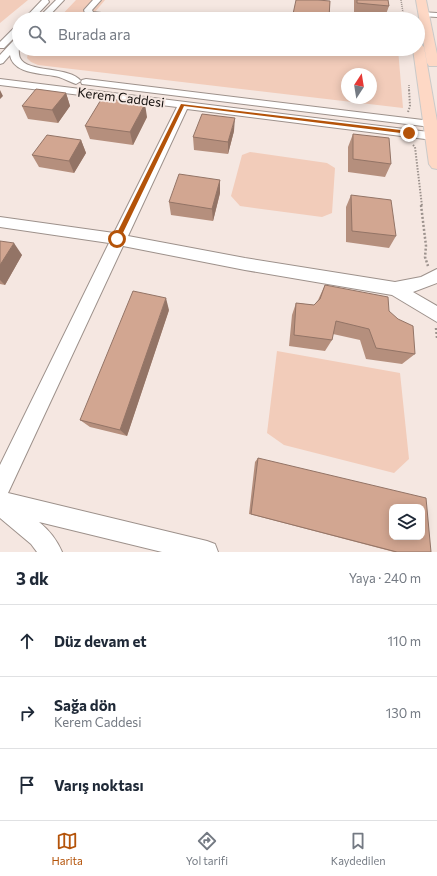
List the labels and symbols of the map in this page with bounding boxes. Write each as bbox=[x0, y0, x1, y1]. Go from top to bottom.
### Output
north arrow bbox=[341, 68, 377, 104]
street label: Kerem Caddesi bbox=[77, 84, 165, 110]
route end bbox=[400, 124, 418, 142]
route start bbox=[108, 230, 126, 248]

